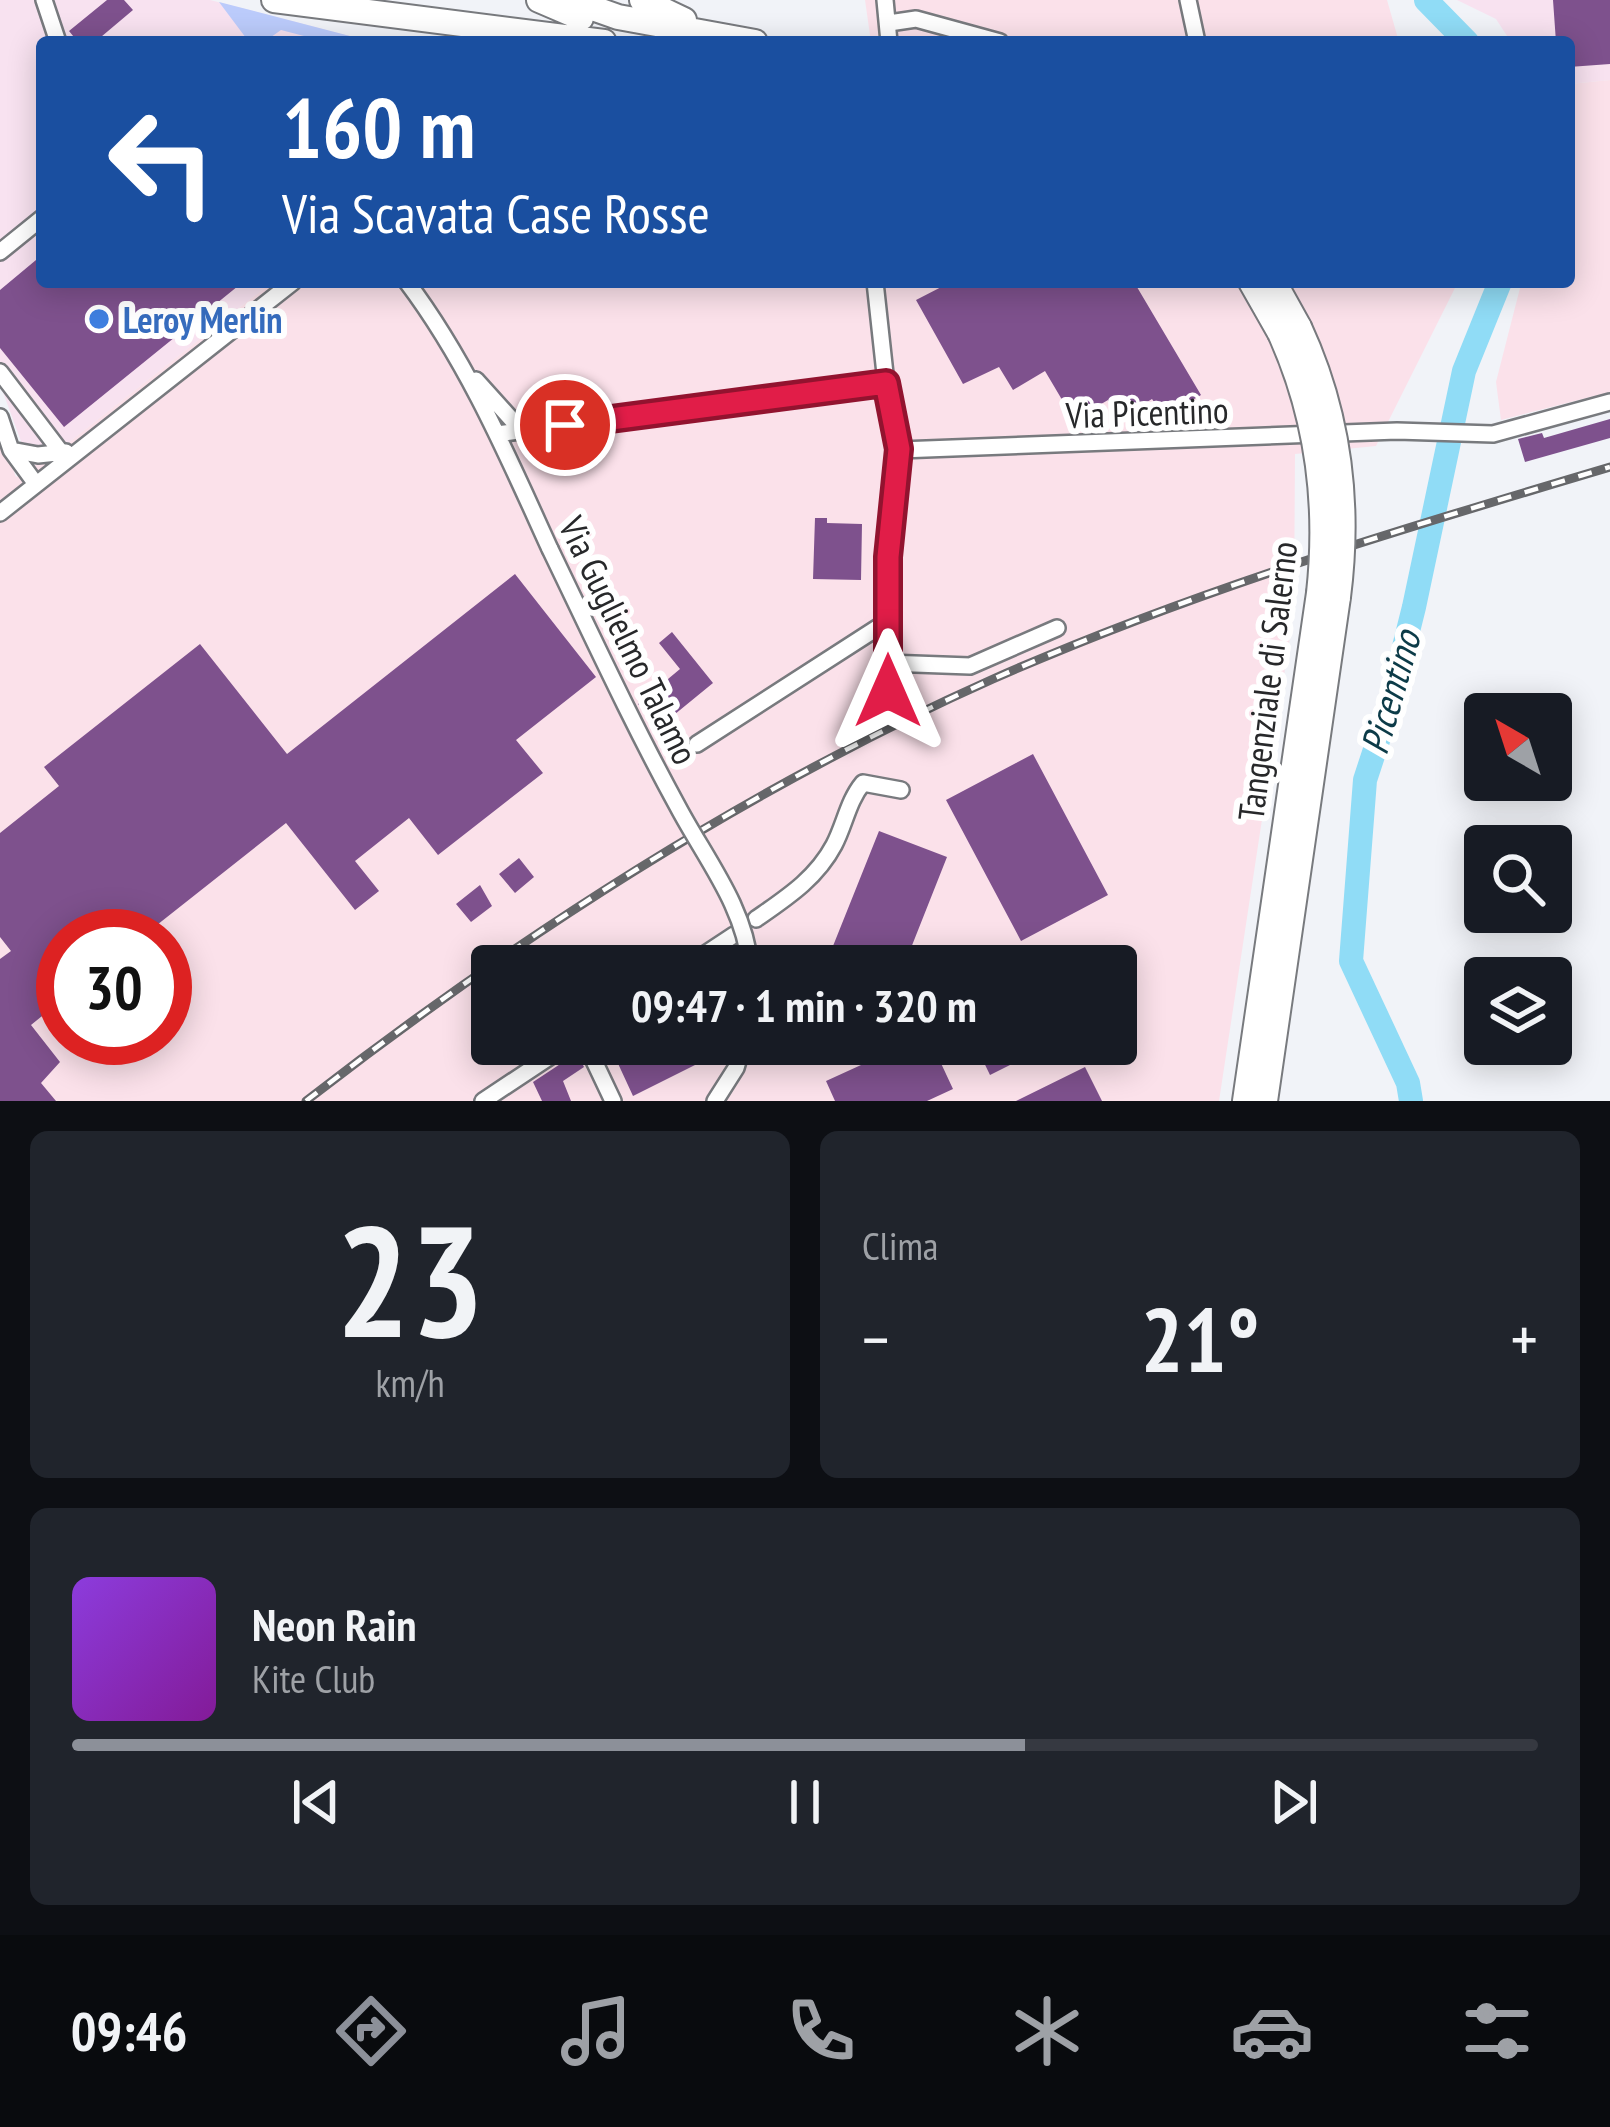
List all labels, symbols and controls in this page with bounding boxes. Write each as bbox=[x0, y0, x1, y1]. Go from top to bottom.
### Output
text: 160 m bbox=[282, 72, 475, 181]
icon: left bbox=[84, 84, 240, 240]
text: Via Scavata Case Rosse bbox=[282, 178, 710, 248]
place label: Leroy Merlin bbox=[123, 296, 283, 343]
marker: Leroy Merlin bbox=[86, 306, 112, 332]
pin bbox=[514, 374, 616, 476]
street label: Via Picentino bbox=[1064, 386, 1229, 438]
icon: arrive bbox=[532, 392, 598, 458]
street label: Via Guglielmo Talamo bbox=[548, 508, 709, 772]
street label: Tangenziale di Salerno bbox=[1227, 539, 1307, 823]
water label: Picentino bbox=[1348, 622, 1433, 759]
position arrow bbox=[825, 628, 951, 754]
north arrow bbox=[1464, 693, 1572, 801]
map controls bbox=[1464, 693, 1572, 1065]
button: search bbox=[1464, 825, 1572, 933]
speed limit sign: 30 bbox=[36, 909, 192, 1065]
button: layers bbox=[1464, 957, 1572, 1065]
text: 09:47 · 1 min · 320 m bbox=[631, 976, 977, 1034]
text: 23 bbox=[335, 1178, 485, 1380]
text: Clima bbox=[862, 1220, 938, 1271]
text: 21° bbox=[1141, 1280, 1259, 1397]
text: − bbox=[862, 1296, 889, 1381]
text: + bbox=[1511, 1296, 1538, 1381]
text: km/h bbox=[375, 1357, 445, 1408]
text: Neon Rain bbox=[252, 1595, 417, 1653]
text: Kite Club bbox=[252, 1653, 375, 1704]
icon: previous bbox=[283, 1769, 349, 1835]
icon: pause bbox=[772, 1769, 838, 1835]
icon: next bbox=[1261, 1769, 1327, 1835]
icon: directions bbox=[329, 1989, 413, 2073]
icon: music bbox=[554, 1989, 638, 2073]
icon: phone bbox=[779, 1989, 863, 2073]
icon: climate bbox=[1005, 1989, 1089, 2073]
icon: car bbox=[1230, 1989, 1314, 2073]
icon: filters bbox=[1455, 1989, 1539, 2073]
text: 09:46 bbox=[71, 1996, 187, 2066]

